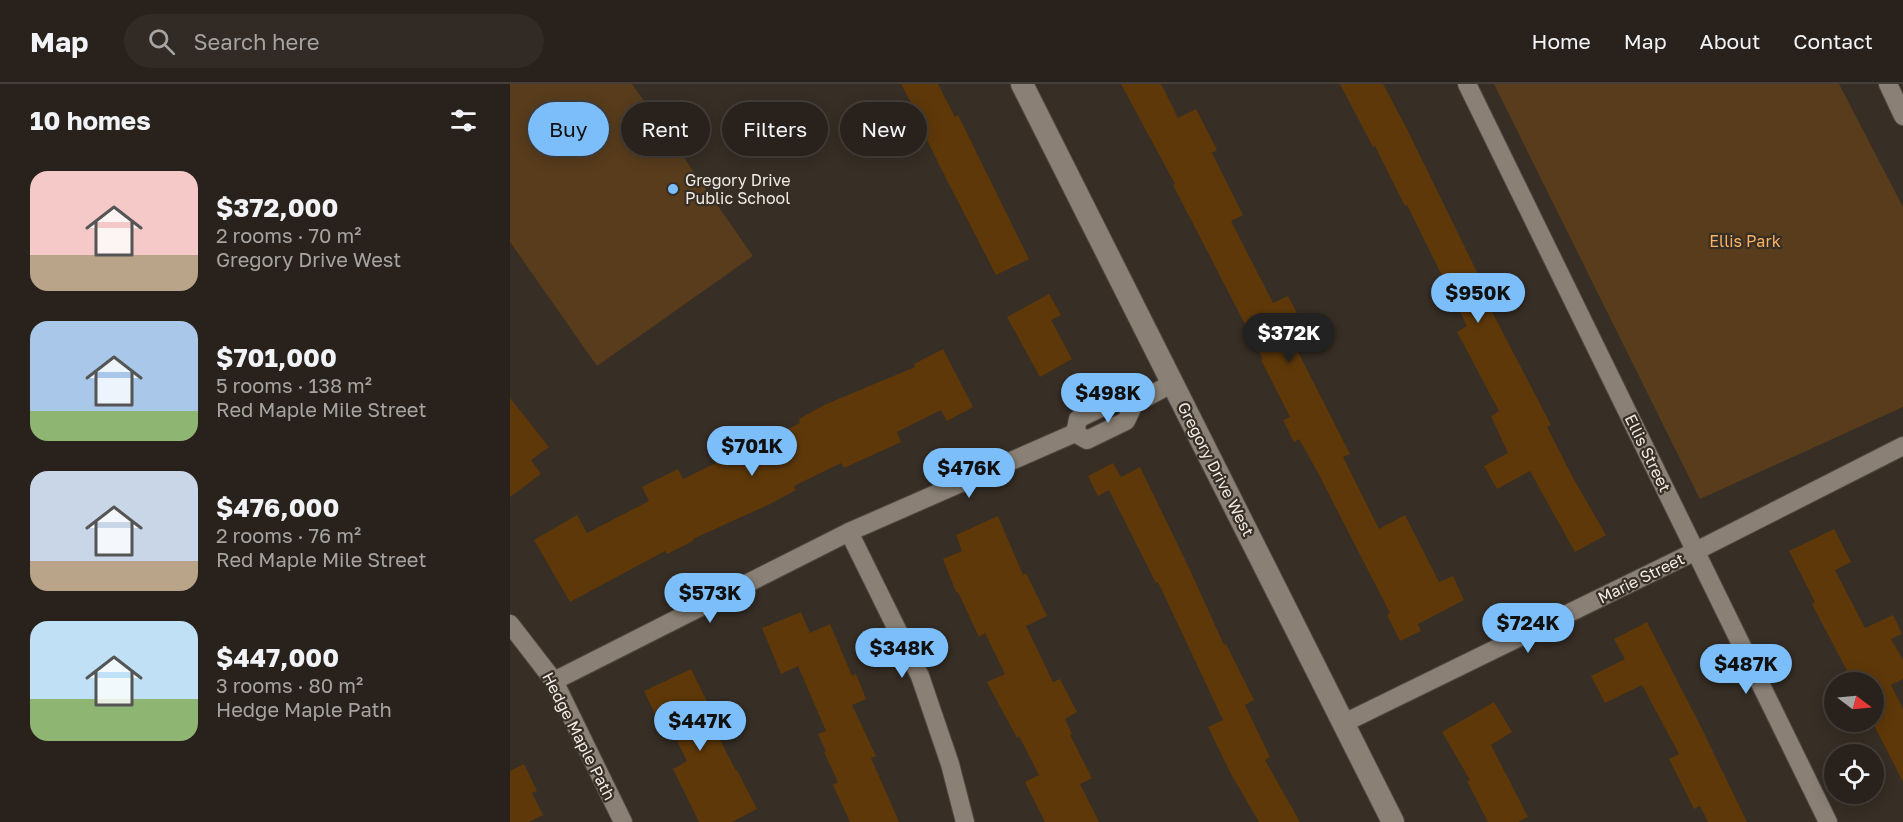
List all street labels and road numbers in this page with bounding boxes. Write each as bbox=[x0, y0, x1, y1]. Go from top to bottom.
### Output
street label: Gregory Drive West bbox=[1173, 398, 1259, 540]
street label: Ellis Street bbox=[1621, 411, 1675, 495]
street label: Marie Street bbox=[1594, 548, 1688, 608]
street label: Hedge Maple Path bbox=[538, 669, 620, 803]

